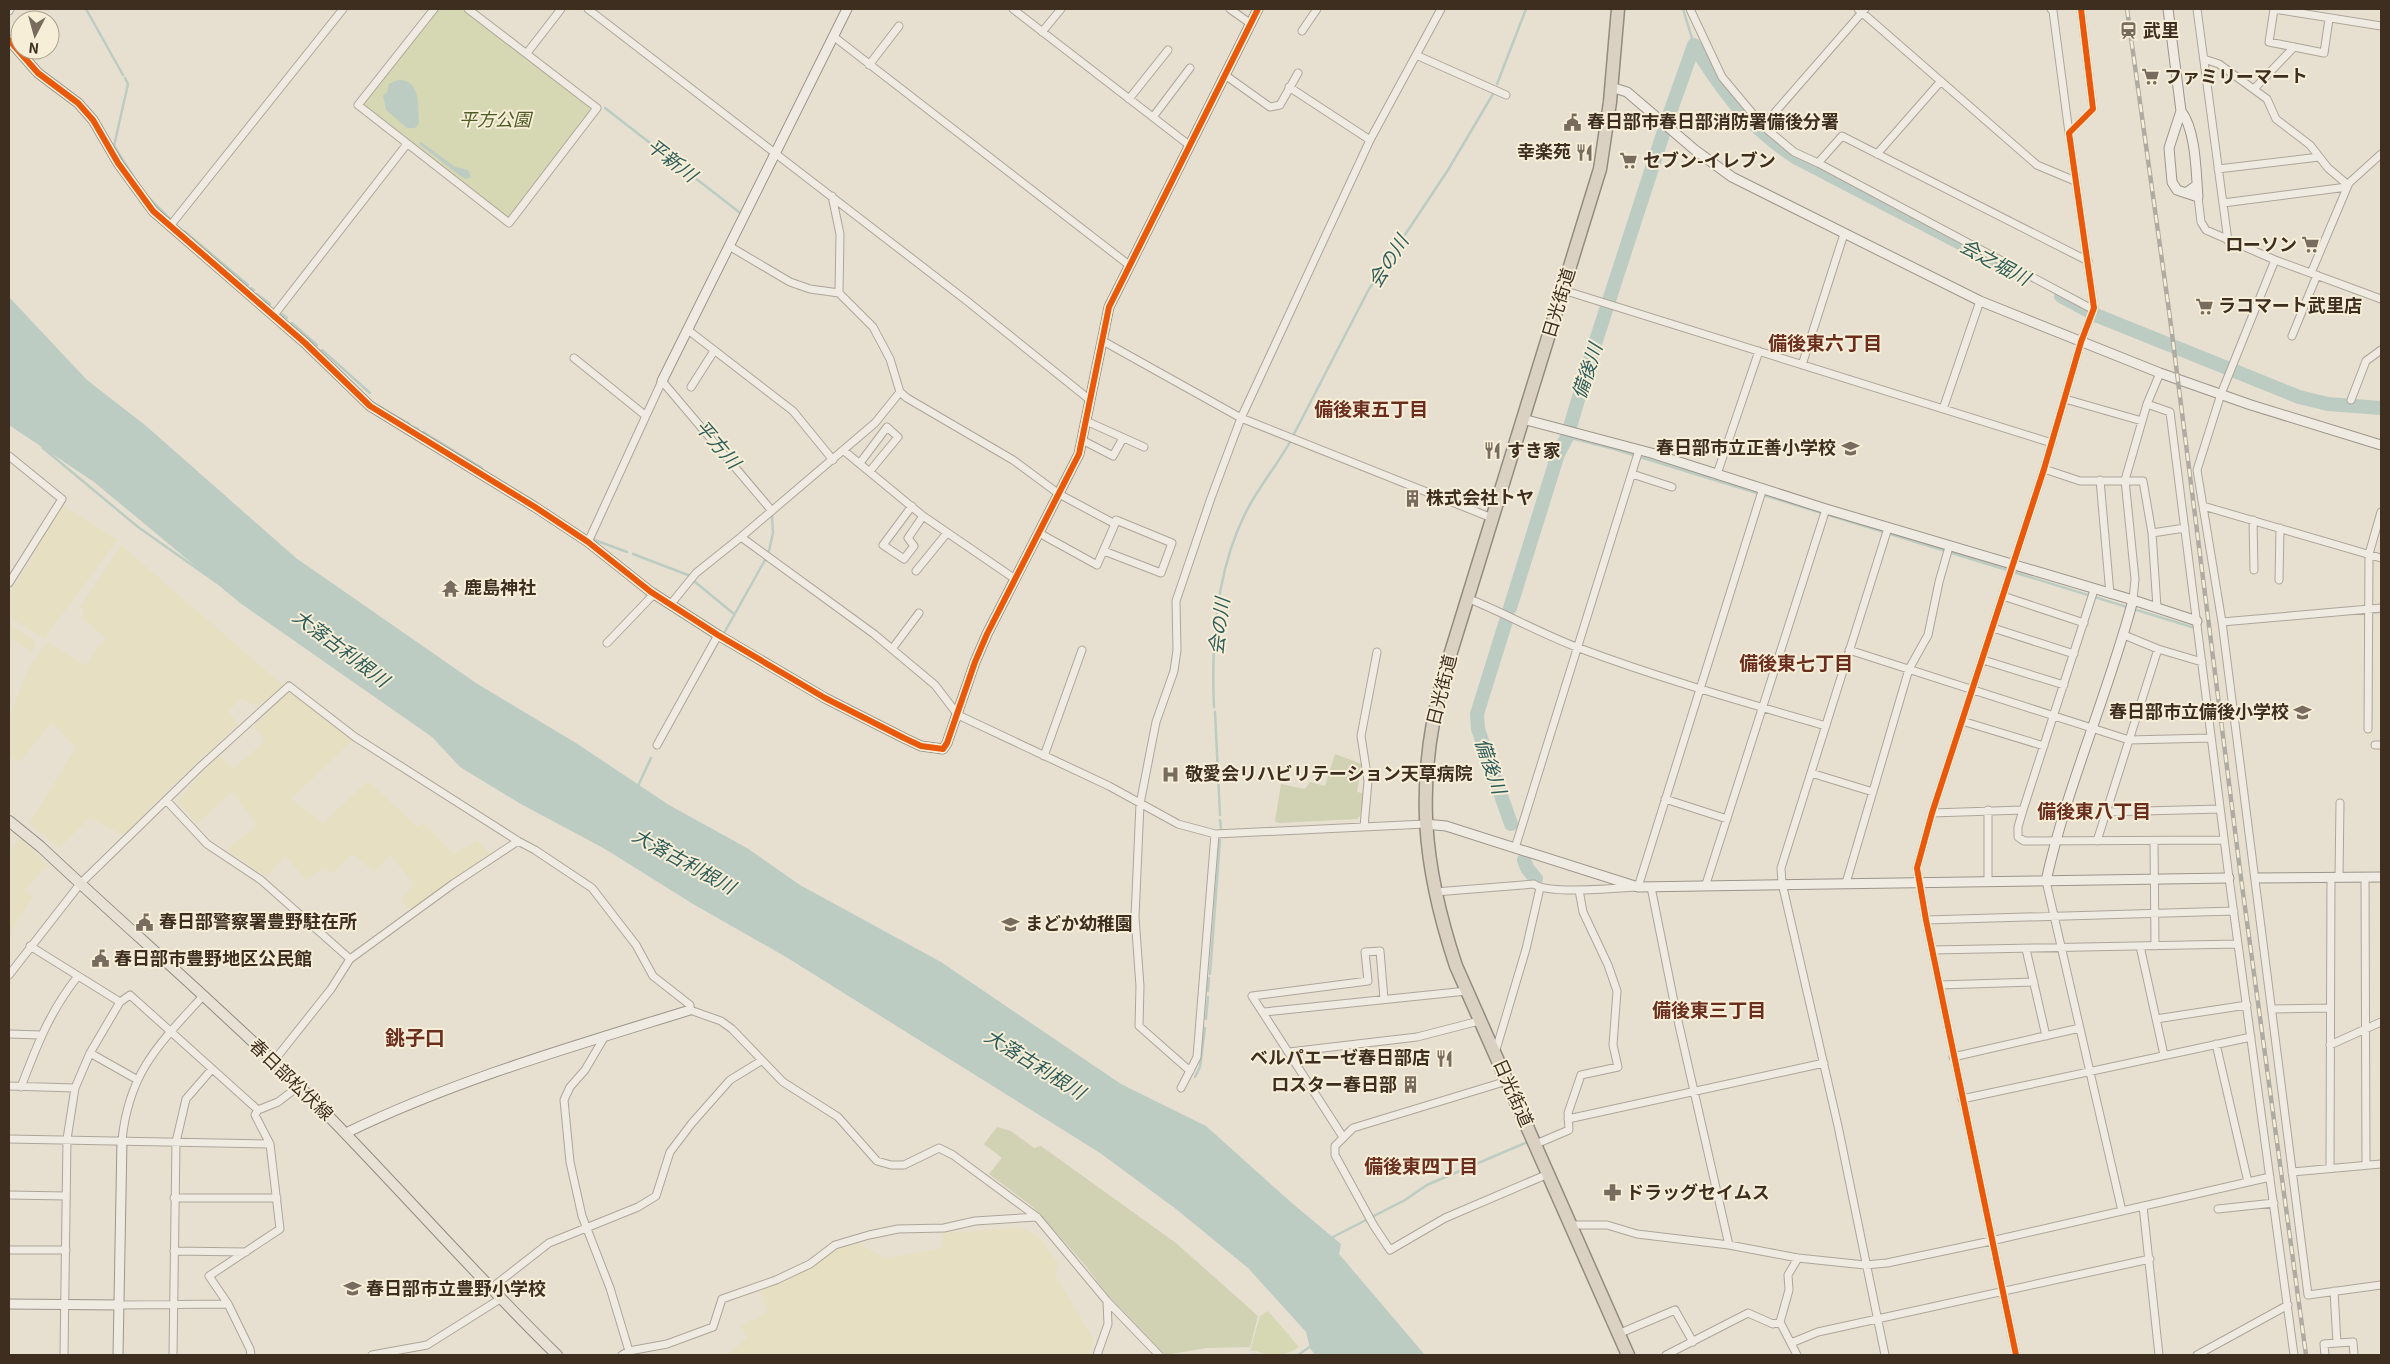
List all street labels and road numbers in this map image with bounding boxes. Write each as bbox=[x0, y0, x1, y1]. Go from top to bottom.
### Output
street label: 日光街道 bbox=[1534, 264, 1580, 341]
street label: 日光街道 bbox=[1419, 651, 1461, 728]
street label: 春日部松伏線 bbox=[245, 1032, 340, 1125]
street label: 日光街道 bbox=[1488, 1054, 1541, 1130]

